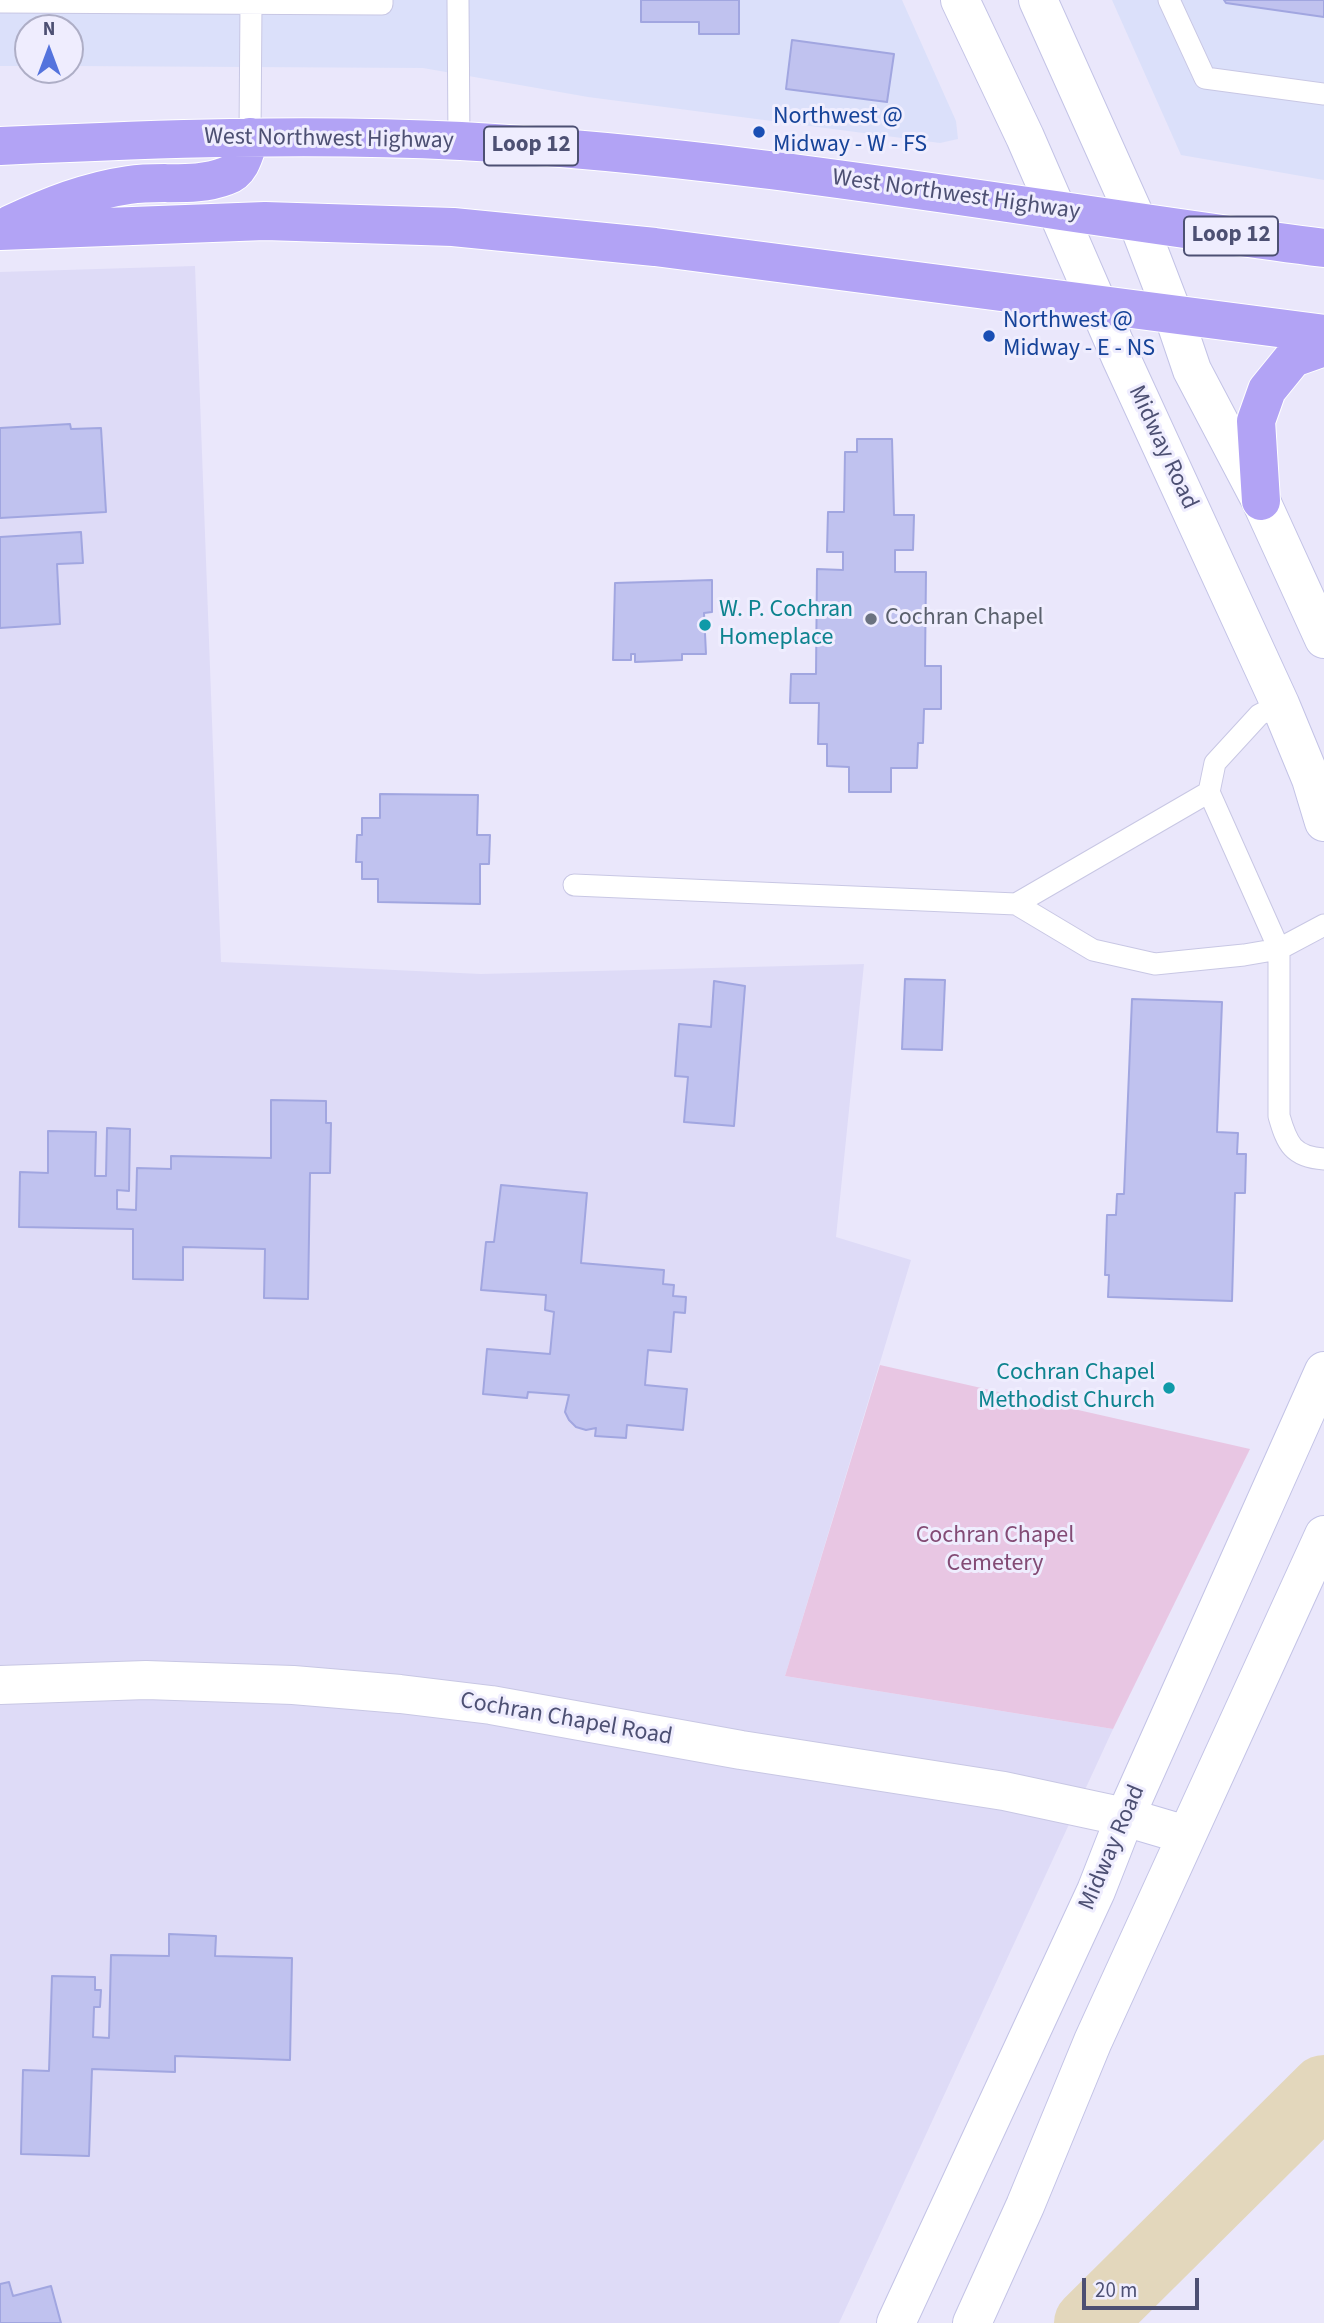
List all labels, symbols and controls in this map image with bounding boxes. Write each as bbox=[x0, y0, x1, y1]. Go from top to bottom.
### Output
north arrow bbox=[14, 14, 84, 84]
text: N bbox=[43, 16, 55, 43]
place label: Northwest @ Midway - W - FS bbox=[773, 104, 927, 160]
street label: West Northwest Highway bbox=[204, 123, 454, 157]
marker: Northwest @ Midway - W - FS bbox=[751, 124, 767, 140]
road number: Loop 12 bbox=[484, 127, 578, 166]
street label: West Northwest Highway bbox=[830, 164, 1082, 228]
road number: Loop 12 bbox=[1184, 216, 1278, 256]
place label: Northwest @ Midway - E - NS bbox=[1003, 308, 1155, 364]
marker: Northwest @ Midway - E - NS bbox=[981, 328, 997, 344]
street label: Midway Road bbox=[1121, 382, 1203, 514]
place label: W. P. Cochran Homeplace bbox=[719, 597, 853, 653]
place label: Cochran Chapel bbox=[885, 605, 1044, 633]
marker: Cochran Chapel bbox=[863, 611, 879, 627]
marker: W. P. Cochran Homeplace bbox=[697, 617, 713, 633]
place label: Cochran Chapel Methodist Church bbox=[978, 1360, 1155, 1416]
marker: Cochran Chapel Methodist Church bbox=[1161, 1380, 1177, 1396]
park label: Cochran Chapel Cemetery bbox=[916, 1523, 1074, 1579]
street label: Cochran Chapel Road bbox=[458, 1687, 674, 1753]
street label: Midway Road bbox=[1074, 1781, 1152, 1915]
scale bar bbox=[1086, 2264, 1203, 2308]
text: 20 m bbox=[1095, 2275, 1137, 2305]

